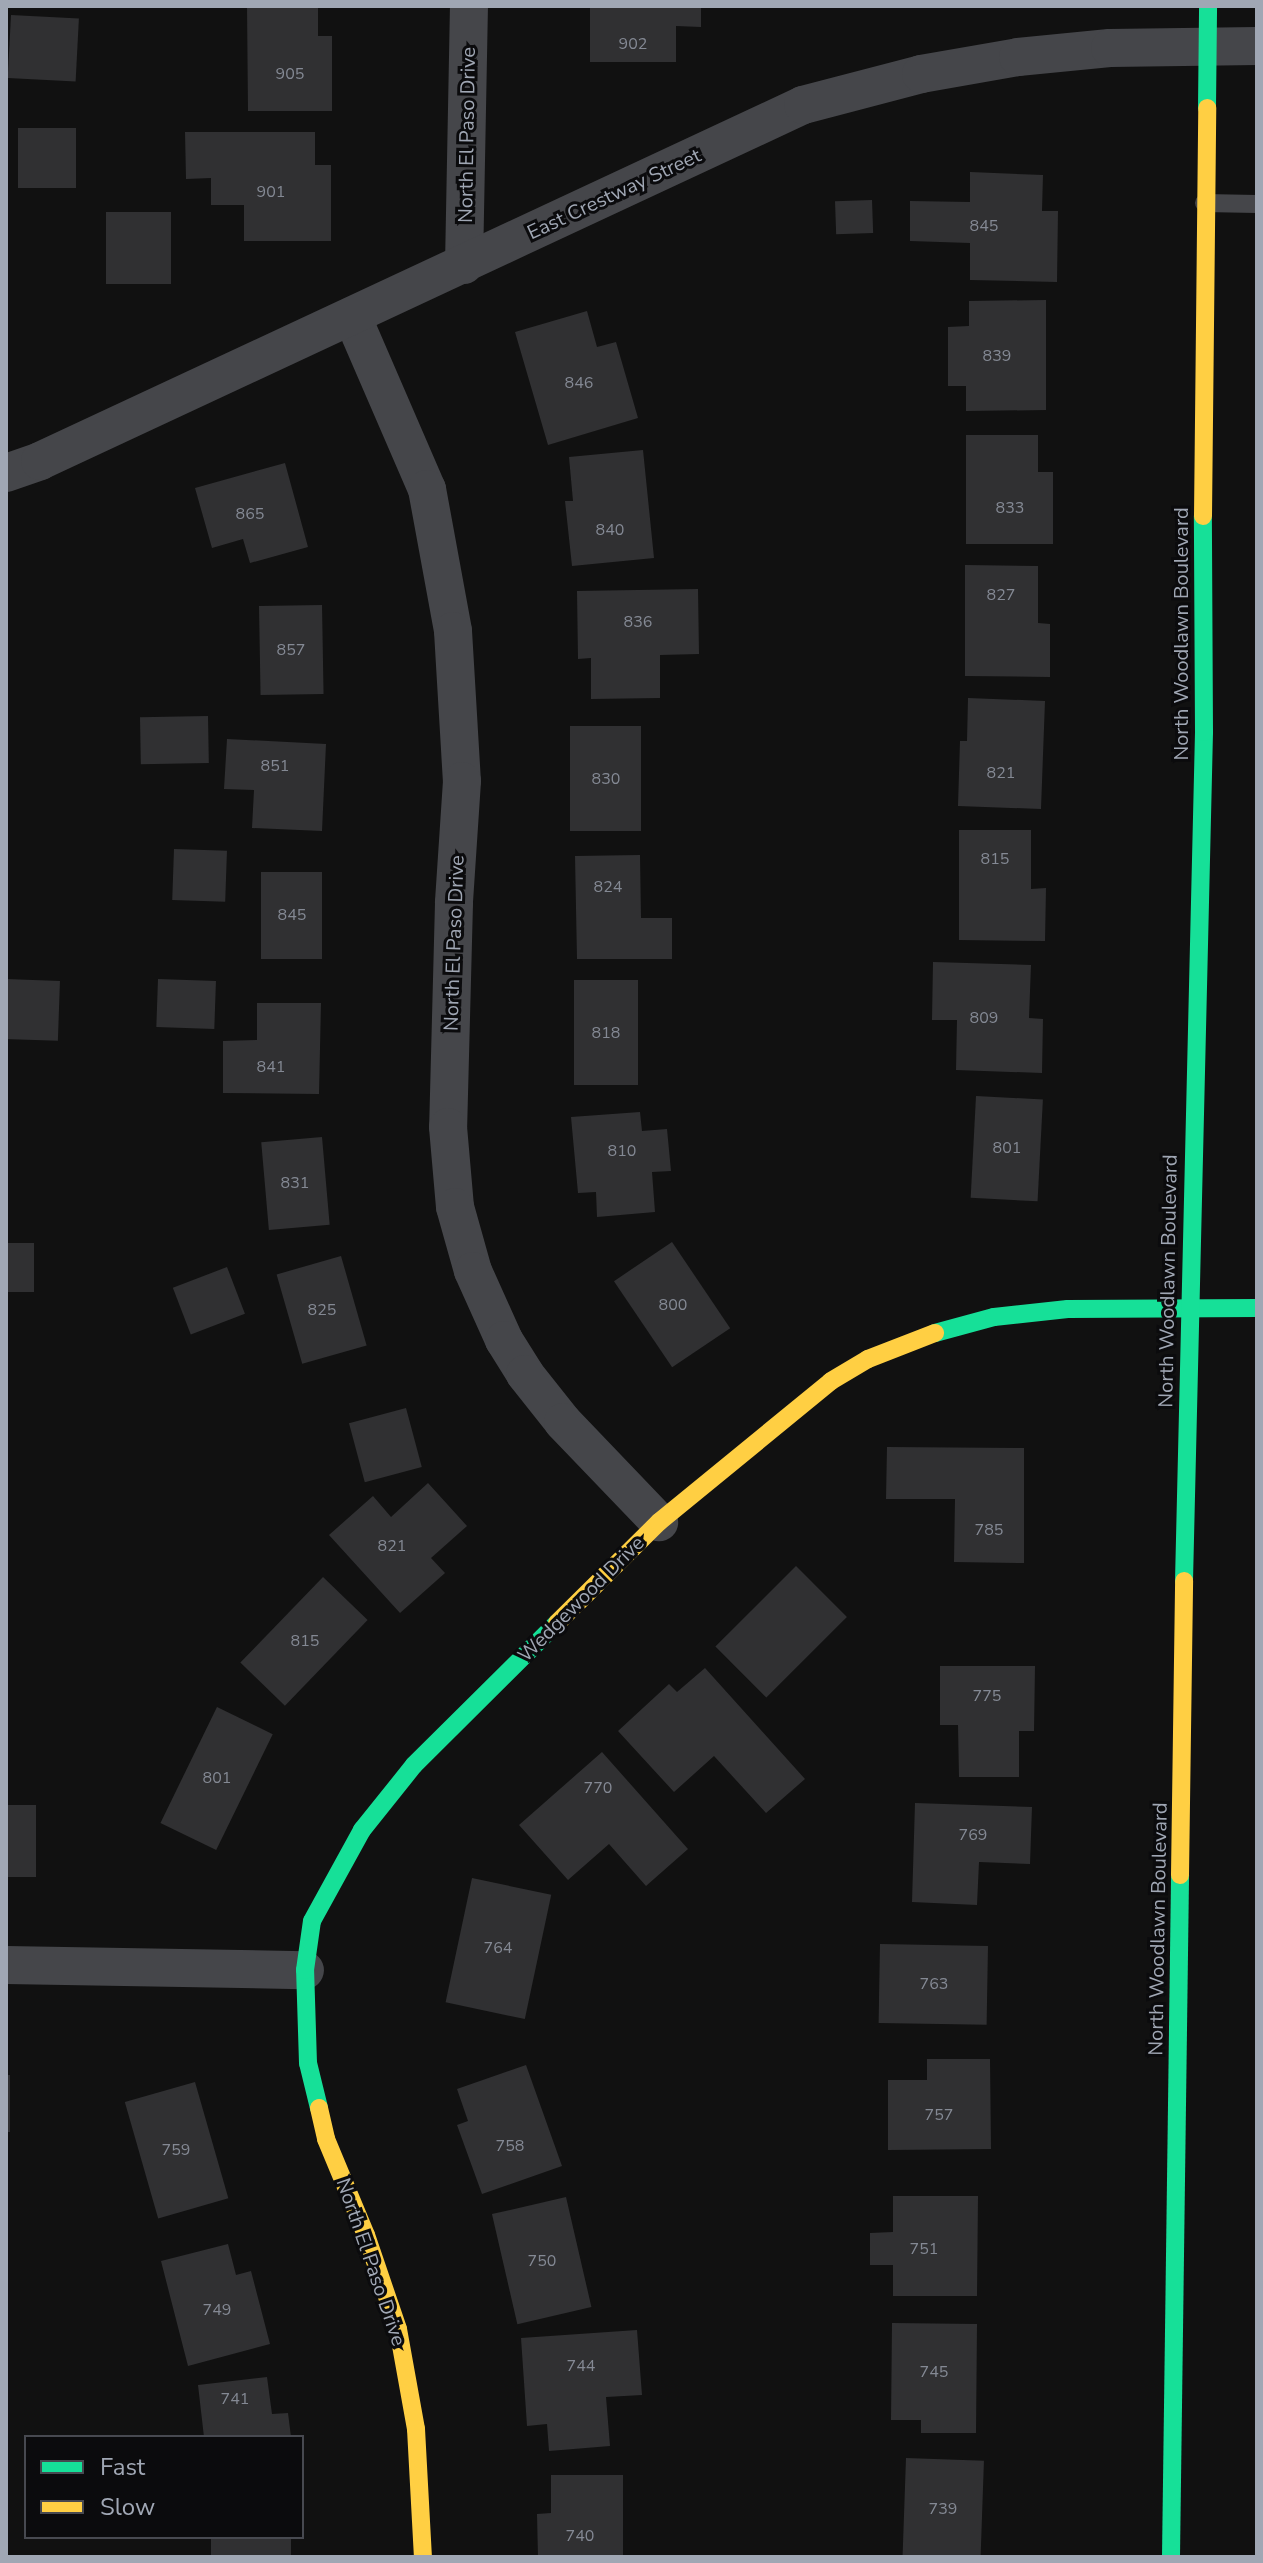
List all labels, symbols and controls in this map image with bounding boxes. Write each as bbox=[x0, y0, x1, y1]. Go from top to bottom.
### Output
house number: 902 bbox=[619, 34, 647, 54]
street label: North El Paso Drive bbox=[453, 47, 481, 223]
house number: 905 bbox=[276, 64, 304, 84]
street label: East Crestway Street bbox=[523, 143, 705, 245]
house number: 901 bbox=[257, 182, 285, 202]
house number: 845 bbox=[970, 216, 998, 236]
house number: 839 bbox=[983, 346, 1011, 366]
house number: 846 bbox=[565, 373, 593, 393]
house number: 833 bbox=[996, 498, 1024, 518]
house number: 865 bbox=[236, 504, 264, 524]
street label: North Woodlawn Boulevard bbox=[1169, 507, 1193, 761]
house number: 840 bbox=[596, 520, 624, 540]
house number: 827 bbox=[987, 585, 1015, 605]
house number: 836 bbox=[624, 612, 652, 632]
house number: 857 bbox=[277, 640, 305, 660]
house number: 851 bbox=[261, 756, 289, 776]
house number: 821 bbox=[987, 763, 1015, 783]
house number: 830 bbox=[592, 769, 620, 789]
house number: 815 bbox=[981, 849, 1009, 869]
street label: North El Paso Drive bbox=[439, 855, 469, 1031]
house number: 824 bbox=[594, 877, 622, 897]
house number: 845 bbox=[278, 905, 306, 925]
house number: 809 bbox=[970, 1008, 998, 1028]
house number: 818 bbox=[592, 1023, 620, 1043]
house number: 841 bbox=[257, 1057, 285, 1077]
house number: 801 bbox=[993, 1138, 1021, 1158]
house number: 810 bbox=[608, 1141, 636, 1161]
street label: North Woodlawn Boulevard bbox=[1154, 1154, 1182, 1408]
house number: 831 bbox=[281, 1173, 309, 1193]
house number: 800 bbox=[659, 1295, 687, 1315]
house number: 825 bbox=[308, 1300, 336, 1320]
house number: 785 bbox=[975, 1520, 1003, 1540]
street label: Wedgewood Drive bbox=[513, 1531, 649, 1667]
house number: 821 bbox=[378, 1536, 406, 1556]
house number: 815 bbox=[291, 1631, 319, 1651]
house number: 775 bbox=[973, 1686, 1001, 1706]
house number: 801 bbox=[203, 1768, 231, 1788]
house number: 770 bbox=[584, 1778, 612, 1798]
street label: North Woodlawn Boulevard bbox=[1144, 1802, 1172, 2056]
house number: 769 bbox=[959, 1825, 987, 1845]
house number: 764 bbox=[484, 1938, 512, 1958]
house number: 763 bbox=[920, 1974, 948, 1994]
house number: 757 bbox=[925, 2105, 953, 2125]
house number: 758 bbox=[496, 2136, 524, 2156]
house number: 759 bbox=[162, 2140, 190, 2160]
street label: North El Paso Drive bbox=[331, 2175, 411, 2349]
house number: 751 bbox=[910, 2239, 938, 2259]
house number: 750 bbox=[528, 2251, 556, 2271]
house number: 749 bbox=[203, 2300, 231, 2320]
house number: 744 bbox=[567, 2356, 595, 2376]
house number: 745 bbox=[920, 2362, 948, 2382]
house number: 741 bbox=[221, 2389, 249, 2409]
legend bbox=[24, 2435, 304, 2539]
text: Fast bbox=[100, 2451, 145, 2483]
text: Slow bbox=[100, 2491, 155, 2523]
house number: 739 bbox=[929, 2499, 957, 2519]
house number: 740 bbox=[566, 2526, 594, 2546]

